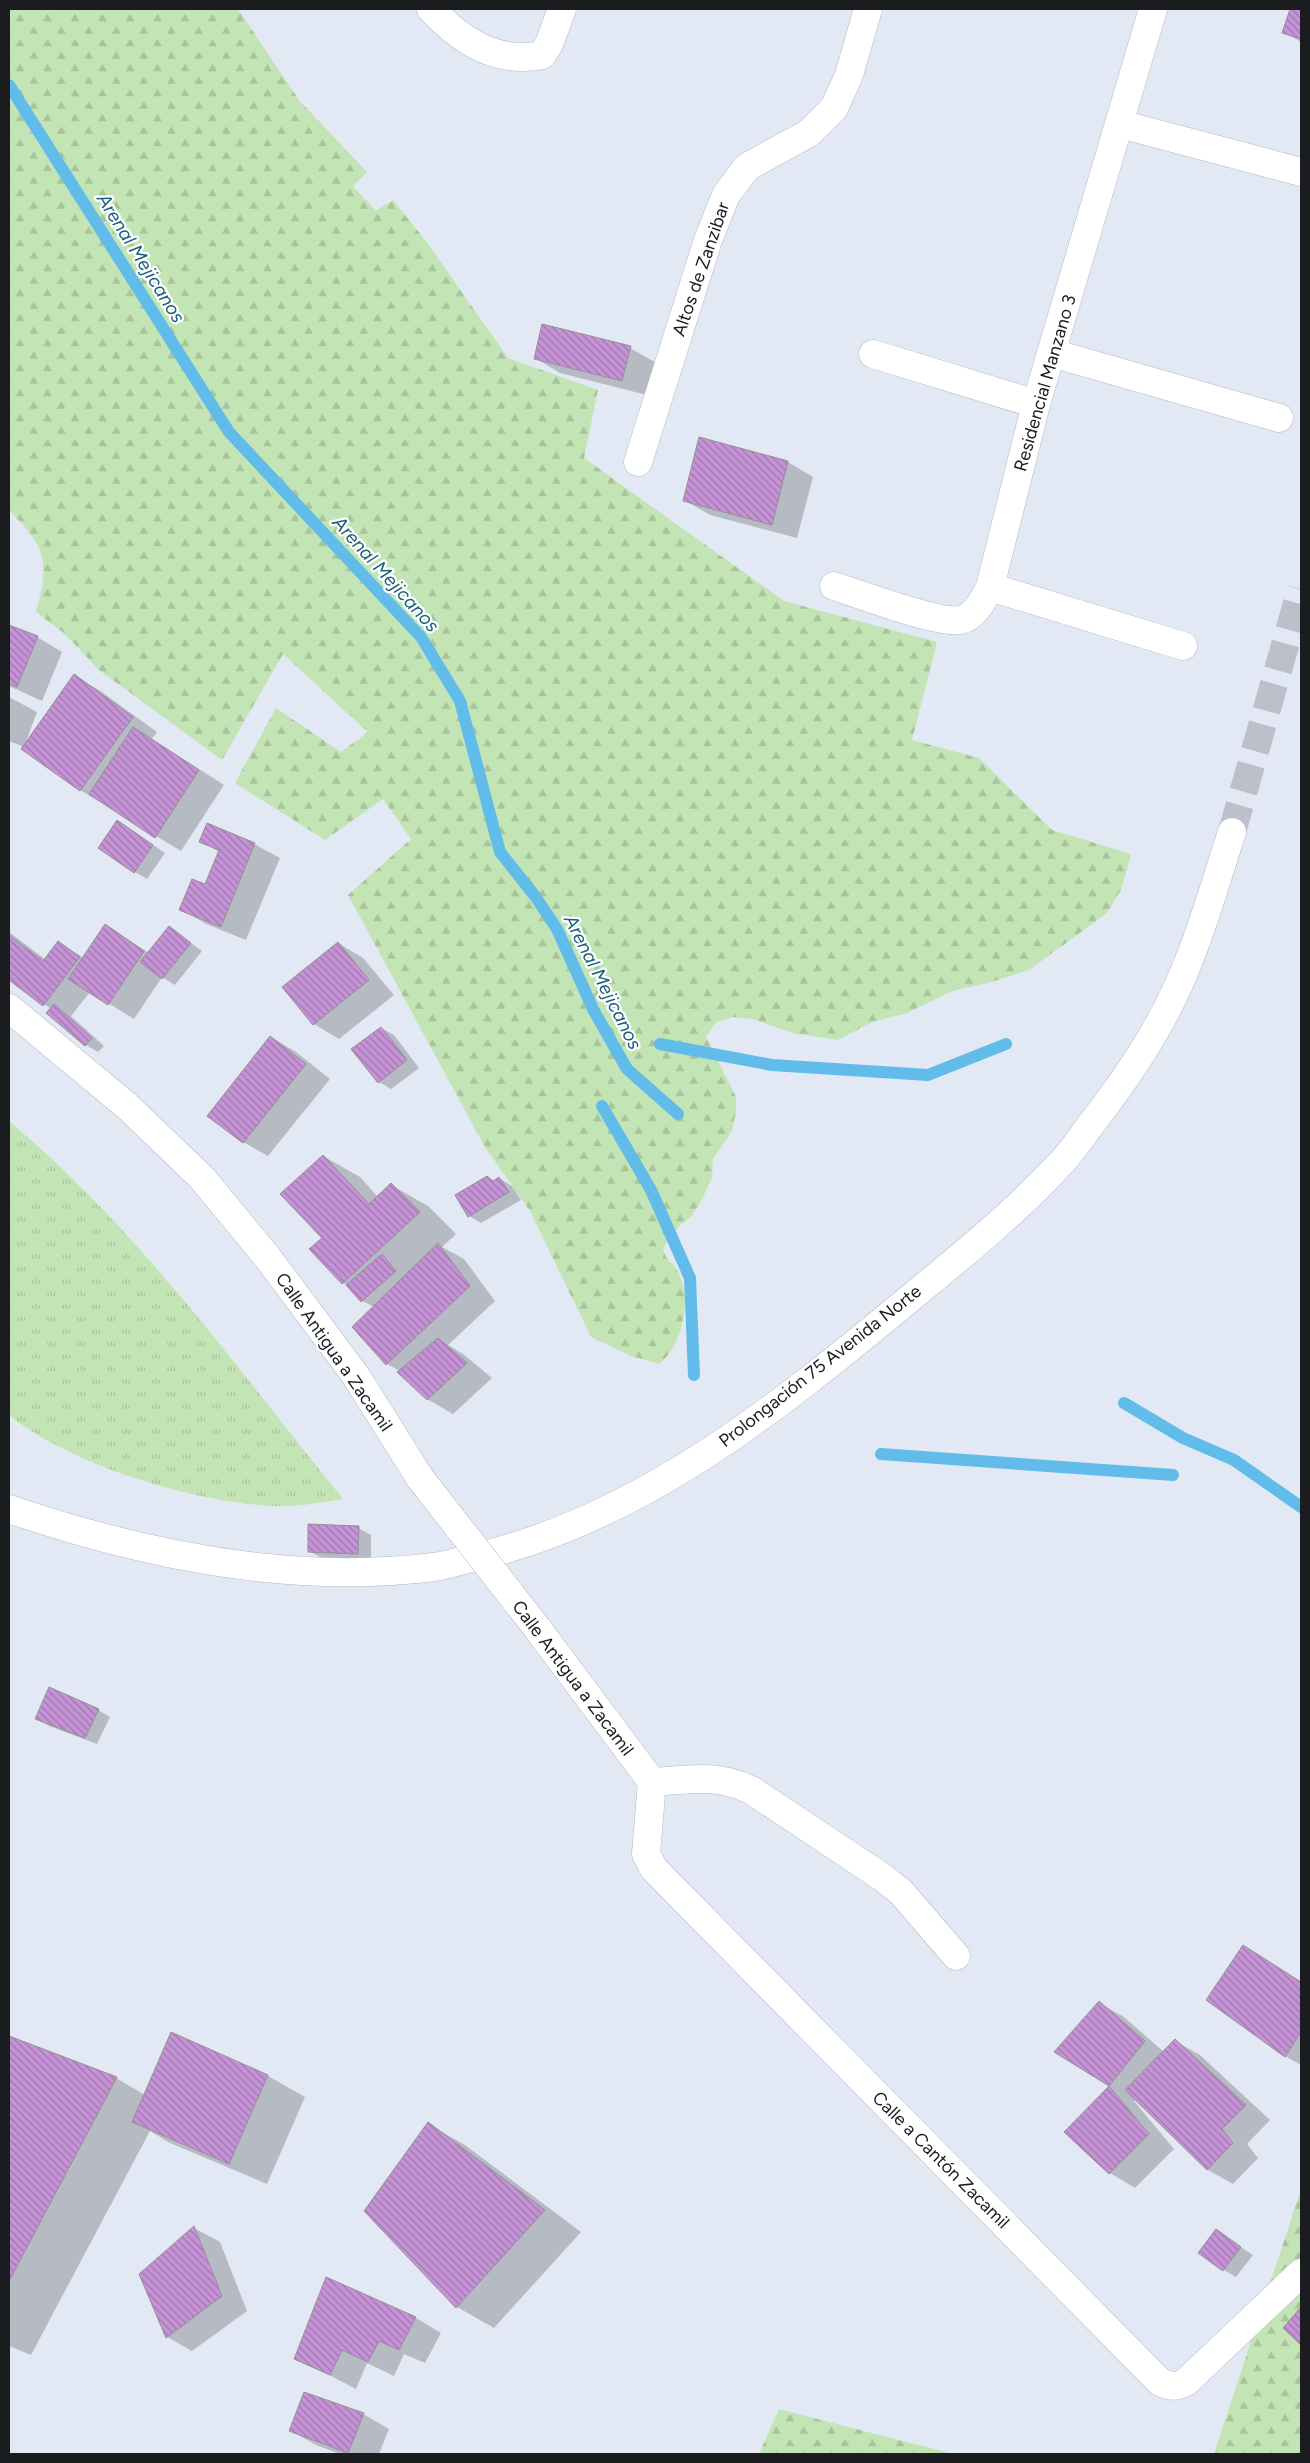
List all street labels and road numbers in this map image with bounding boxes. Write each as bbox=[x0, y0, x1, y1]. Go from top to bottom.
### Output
street label: Altos de Zanzibar bbox=[668, 199, 734, 339]
street label: Residencial Manzano 3 bbox=[1009, 292, 1081, 474]
street label: Calle Antigua a Zacamil bbox=[271, 1268, 397, 1436]
street label: Prolongación 75 Avenida Norte bbox=[714, 1280, 926, 1452]
street label: Calle Antigua a Zacamil bbox=[507, 1596, 639, 1760]
street label: Calle a Cantón Zacamil bbox=[868, 2087, 1014, 2233]

